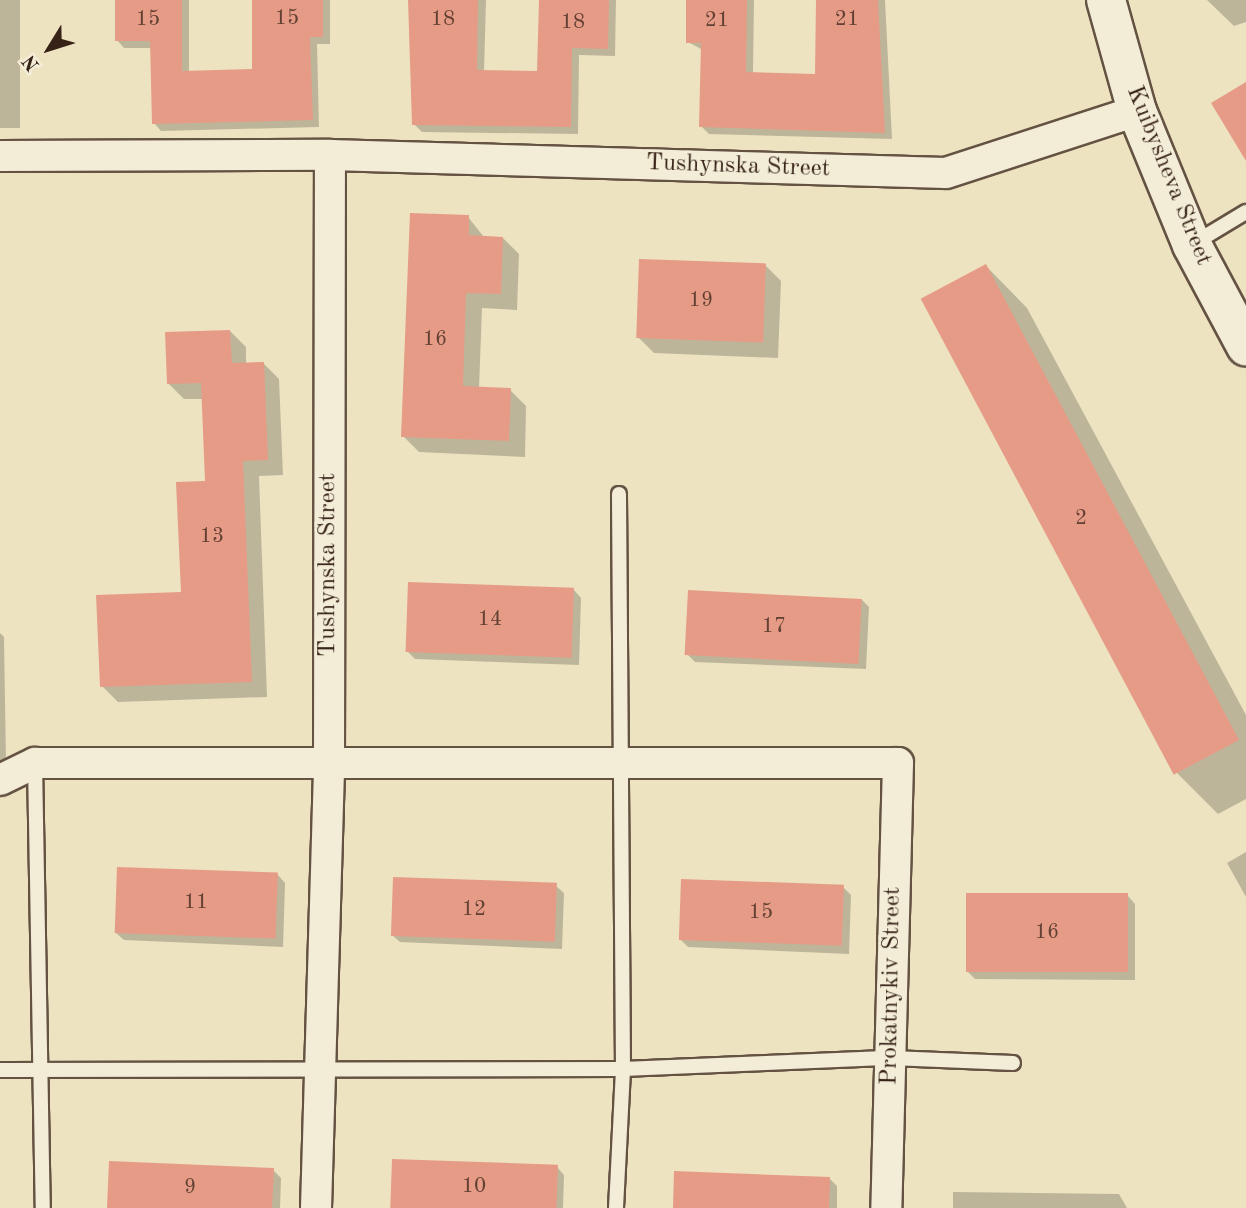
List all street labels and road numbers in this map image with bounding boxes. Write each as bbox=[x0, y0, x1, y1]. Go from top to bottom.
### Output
street label: Kuibysheva Street bbox=[1119, 82, 1217, 270]
street label: Tushynska Street bbox=[645, 149, 831, 185]
street label: Tushynska Street bbox=[315, 473, 343, 657]
street label: Prokatnykiv Street bbox=[876, 887, 908, 1085]

